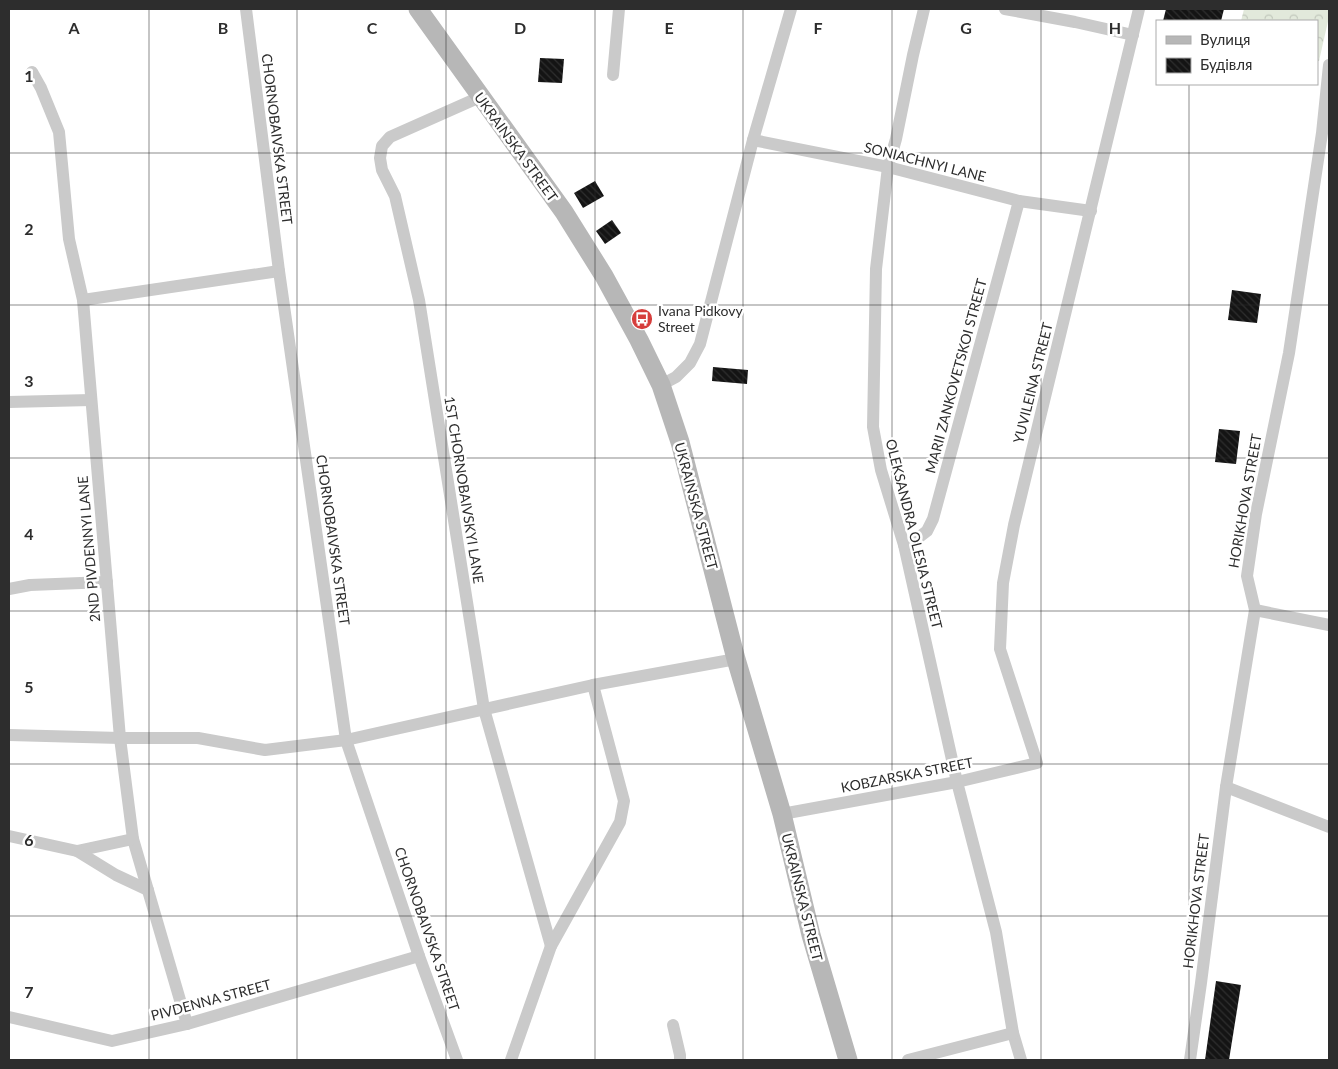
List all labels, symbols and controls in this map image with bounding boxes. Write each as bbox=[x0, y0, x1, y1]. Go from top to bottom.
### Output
text: A bbox=[67, 18, 80, 37]
text: B bbox=[218, 18, 228, 37]
text: C bbox=[367, 18, 378, 37]
text: D bbox=[514, 18, 526, 37]
text: E bbox=[664, 18, 674, 37]
text: F bbox=[813, 18, 823, 37]
text: G bbox=[960, 18, 972, 37]
text: H bbox=[1109, 18, 1121, 37]
legend bbox=[1156, 20, 1318, 85]
text: Вулиця bbox=[1200, 30, 1250, 48]
street label: CHORNOBAIVSKA STREET bbox=[259, 53, 297, 226]
text: Будівля bbox=[1200, 55, 1252, 73]
text: 1 bbox=[24, 66, 34, 85]
street label: UKRAINSKA STREET bbox=[471, 89, 562, 205]
street label: SONIACHNYI LANE bbox=[862, 138, 988, 185]
text: 2 bbox=[24, 219, 34, 238]
street label: MARII ZANKOVETSKOI STREET bbox=[921, 276, 990, 475]
place label: Ivana Pidkovy Street bbox=[658, 302, 743, 335]
bus stop icon: Ivana Pidkovy Street bbox=[630, 307, 654, 331]
street label: YUVILEINA STREET bbox=[1009, 320, 1056, 445]
text: 3 bbox=[24, 371, 34, 390]
street label: 1ST CHORNOBAIVSKYI LANE bbox=[441, 395, 488, 585]
street label: HORIKHOVA STREET bbox=[1224, 432, 1265, 569]
street label: OLEKSANDRA OLESIA STREET bbox=[883, 437, 946, 631]
street label: UKRAINSKA STREET bbox=[671, 440, 722, 572]
street label: CHORNOBAIVSKA STREET bbox=[313, 454, 354, 627]
street label: 2ND PIVDENNYI LANE bbox=[74, 475, 103, 623]
text: 4 bbox=[24, 524, 34, 543]
text: 5 bbox=[24, 677, 34, 696]
street label: KOBZARSKA STREET bbox=[839, 753, 975, 796]
text: 6 bbox=[24, 830, 34, 849]
street label: UKRAINSKA STREET bbox=[778, 831, 827, 963]
street label: HORIKHOVA STREET bbox=[1179, 832, 1212, 969]
street label: CHORNOBAIVSKA STREET bbox=[391, 845, 464, 1014]
street label: PIVDENNA STREET bbox=[149, 975, 273, 1024]
text: 7 bbox=[24, 982, 34, 1001]

